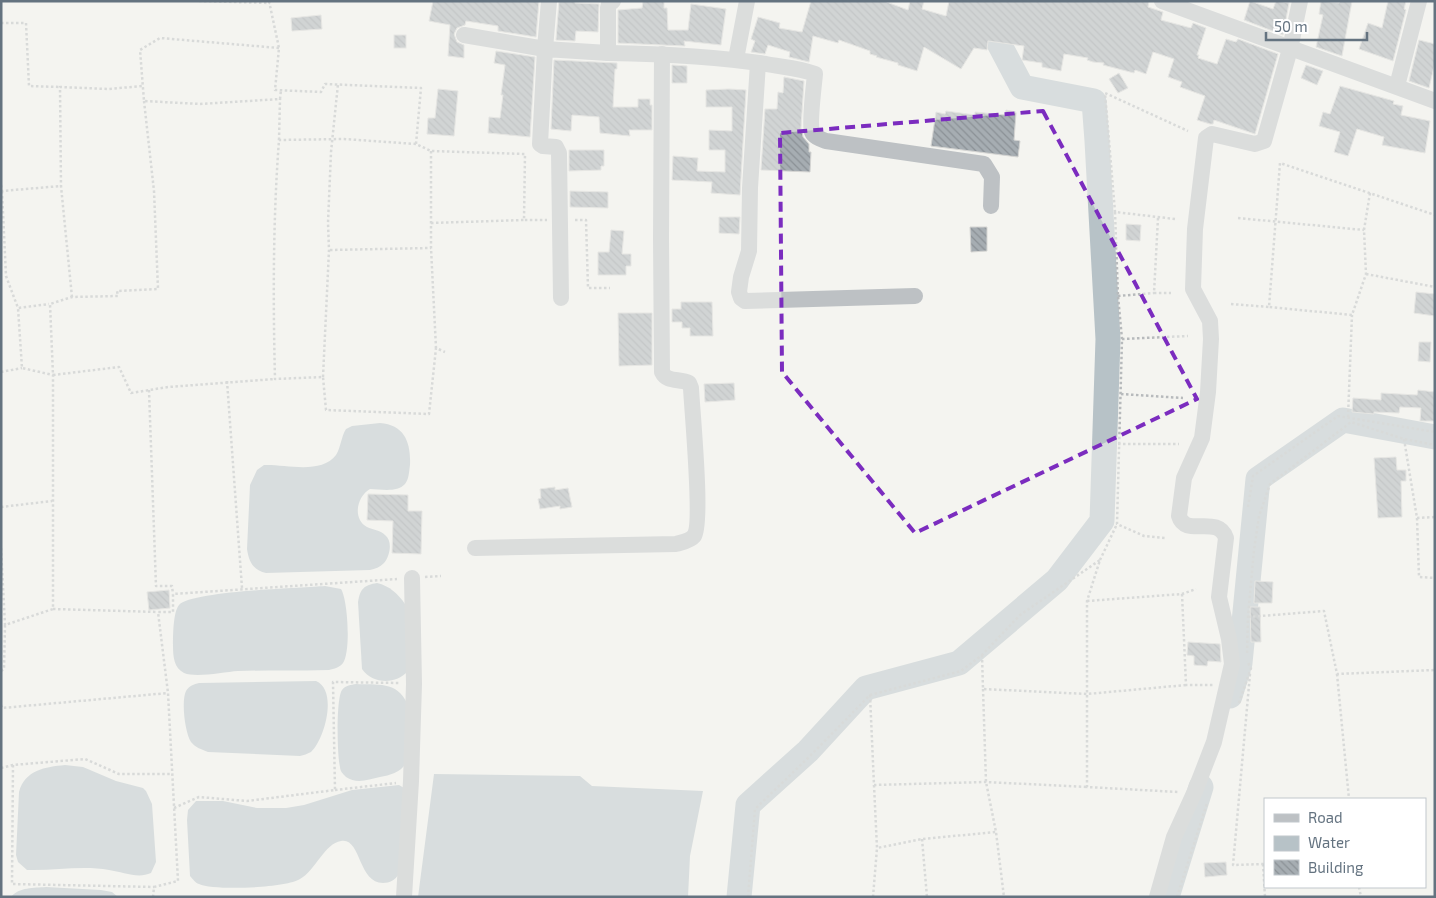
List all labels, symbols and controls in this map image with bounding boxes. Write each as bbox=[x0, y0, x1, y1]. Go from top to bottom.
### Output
scale bar bbox=[1266, 10, 1367, 42]
text: 50 m bbox=[1274, 17, 1308, 35]
legend bbox=[1264, 798, 1426, 888]
text: Road bbox=[1308, 808, 1343, 826]
text: Water bbox=[1308, 833, 1350, 851]
text: Building bbox=[1308, 858, 1364, 876]

